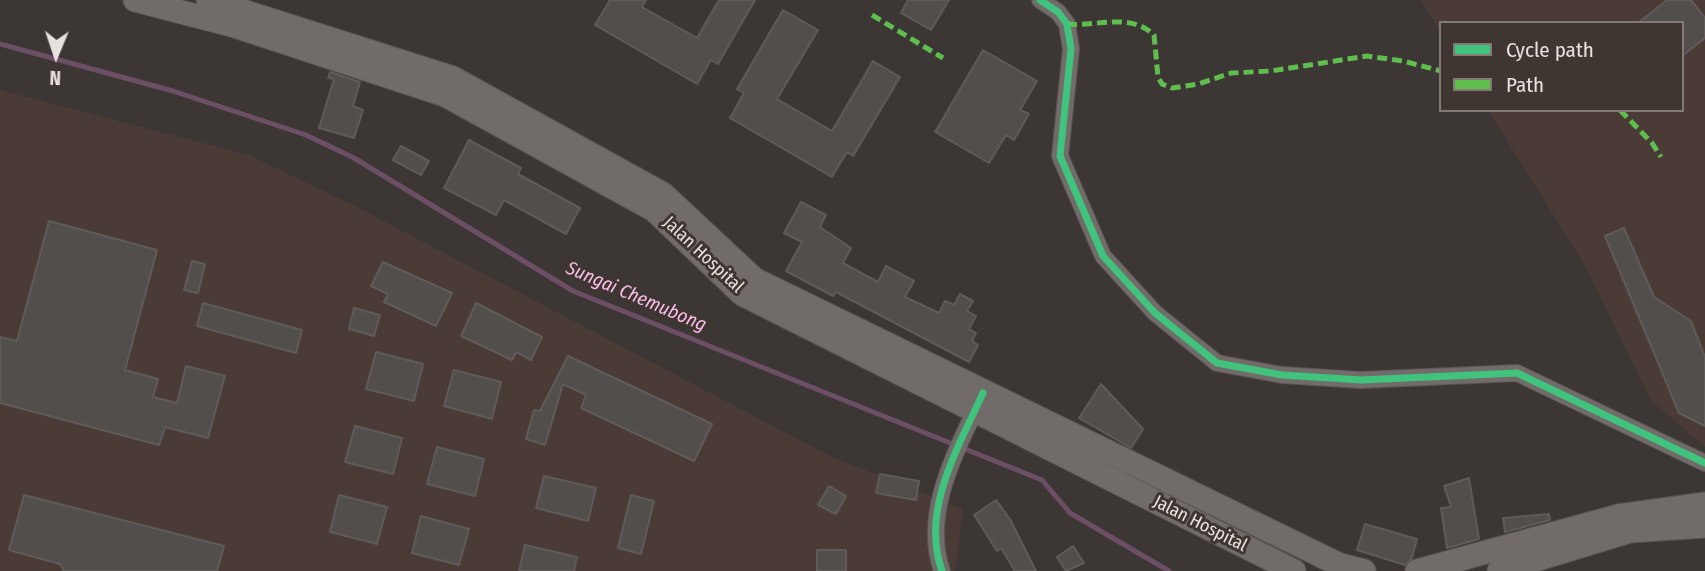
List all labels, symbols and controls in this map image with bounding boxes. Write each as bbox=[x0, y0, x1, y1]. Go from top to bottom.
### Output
north arrow bbox=[21, 21, 91, 91]
legend bbox=[1439, 21, 1684, 112]
text: Cycle path bbox=[1506, 37, 1594, 63]
text: N bbox=[49, 66, 61, 89]
text: Path bbox=[1506, 72, 1544, 98]
street label: Jalan Hospital bbox=[658, 212, 748, 298]
water label: Sungai Chemubong bbox=[562, 257, 710, 337]
street label: Jalan Hospital bbox=[1150, 491, 1250, 557]

